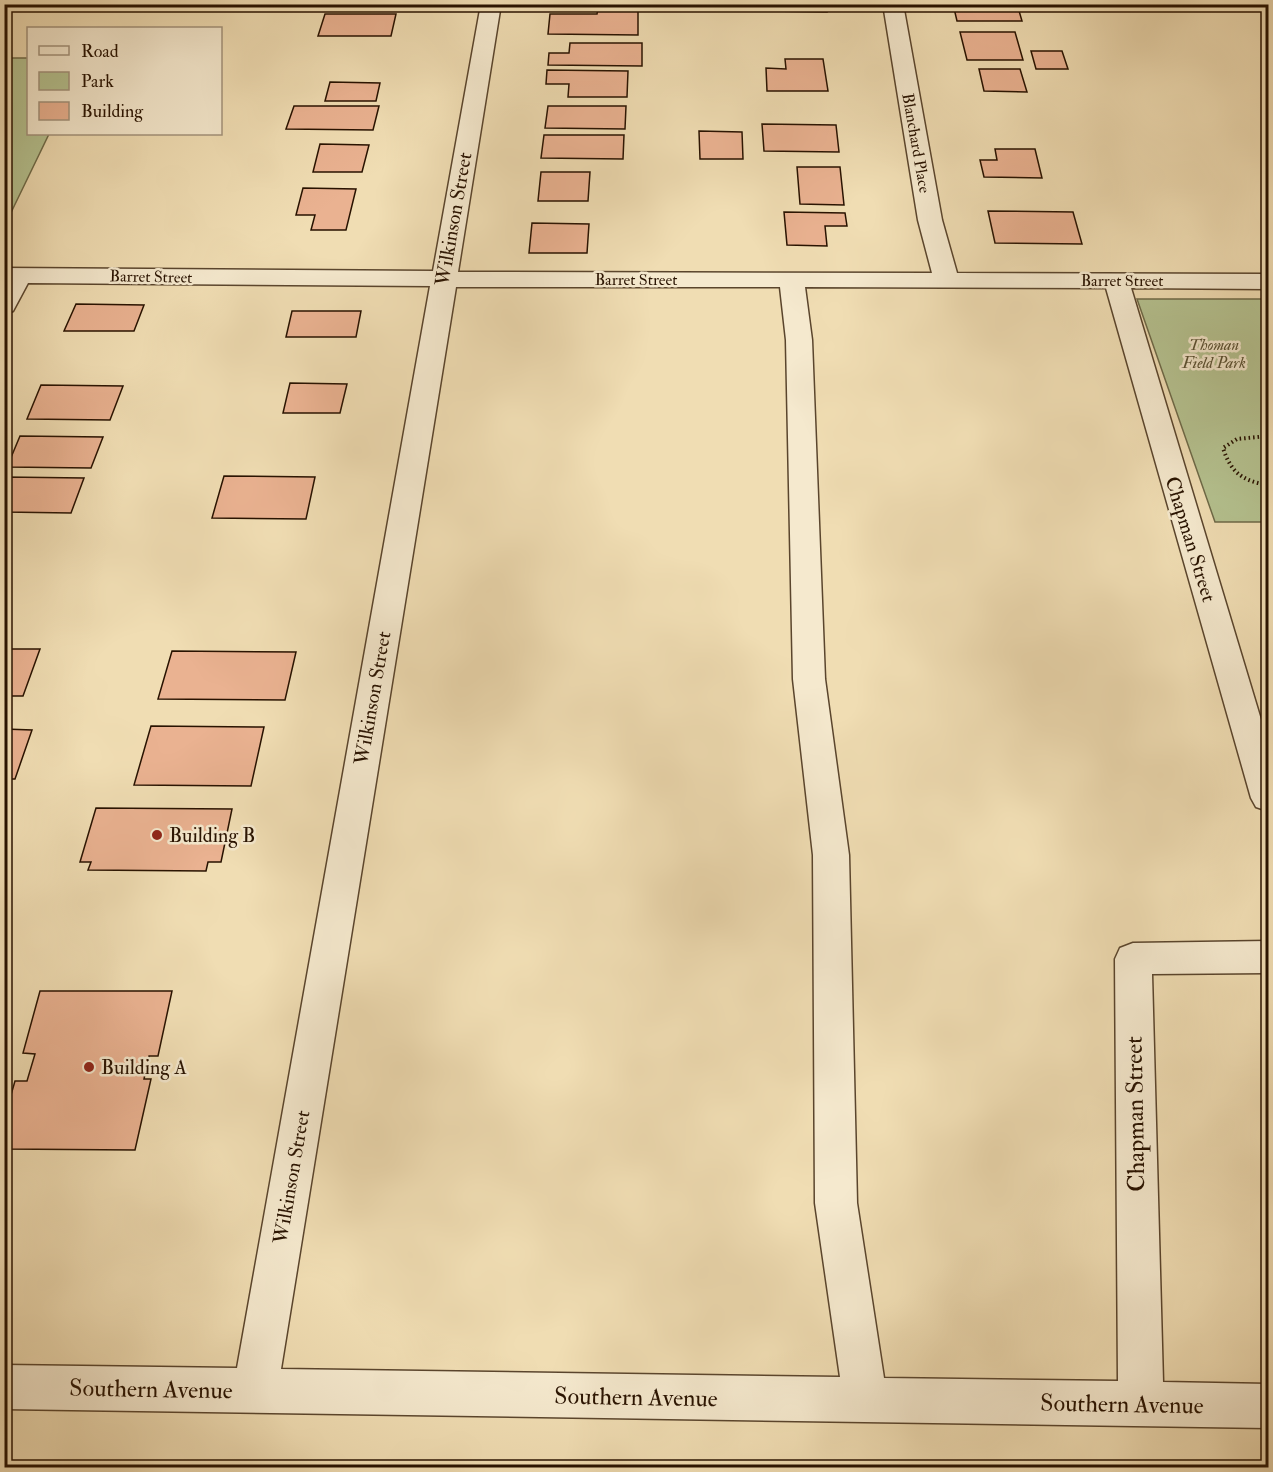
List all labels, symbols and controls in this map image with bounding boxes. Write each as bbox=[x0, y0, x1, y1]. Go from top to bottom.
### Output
legend bbox=[27, 27, 222, 135]
text: Road bbox=[81, 40, 119, 63]
text: Park bbox=[81, 70, 114, 93]
street label: Blanchard Place bbox=[897, 92, 935, 195]
text: Building bbox=[81, 100, 144, 123]
street label: Wilkinson Street bbox=[429, 150, 478, 289]
street label: Barret Street bbox=[109, 266, 193, 288]
street label: Barret Street bbox=[595, 270, 677, 290]
street label: Barret Street bbox=[1081, 271, 1163, 291]
park label: Thoman Field Park bbox=[1181, 335, 1246, 373]
street label: Chapman Street bbox=[1159, 473, 1222, 606]
street label: Wilkinson Street bbox=[348, 629, 397, 768]
place label: Building B bbox=[169, 823, 255, 848]
marker: Building B bbox=[150, 828, 164, 842]
street label: Chapman Street bbox=[1119, 1036, 1152, 1192]
place label: Building A bbox=[101, 1055, 187, 1080]
marker: Building A bbox=[82, 1060, 96, 1074]
street label: Wilkinson Street bbox=[267, 1108, 316, 1247]
street label: Southern Avenue bbox=[69, 1373, 233, 1406]
street label: Southern Avenue bbox=[554, 1381, 718, 1414]
street label: Southern Avenue bbox=[1040, 1388, 1204, 1421]

